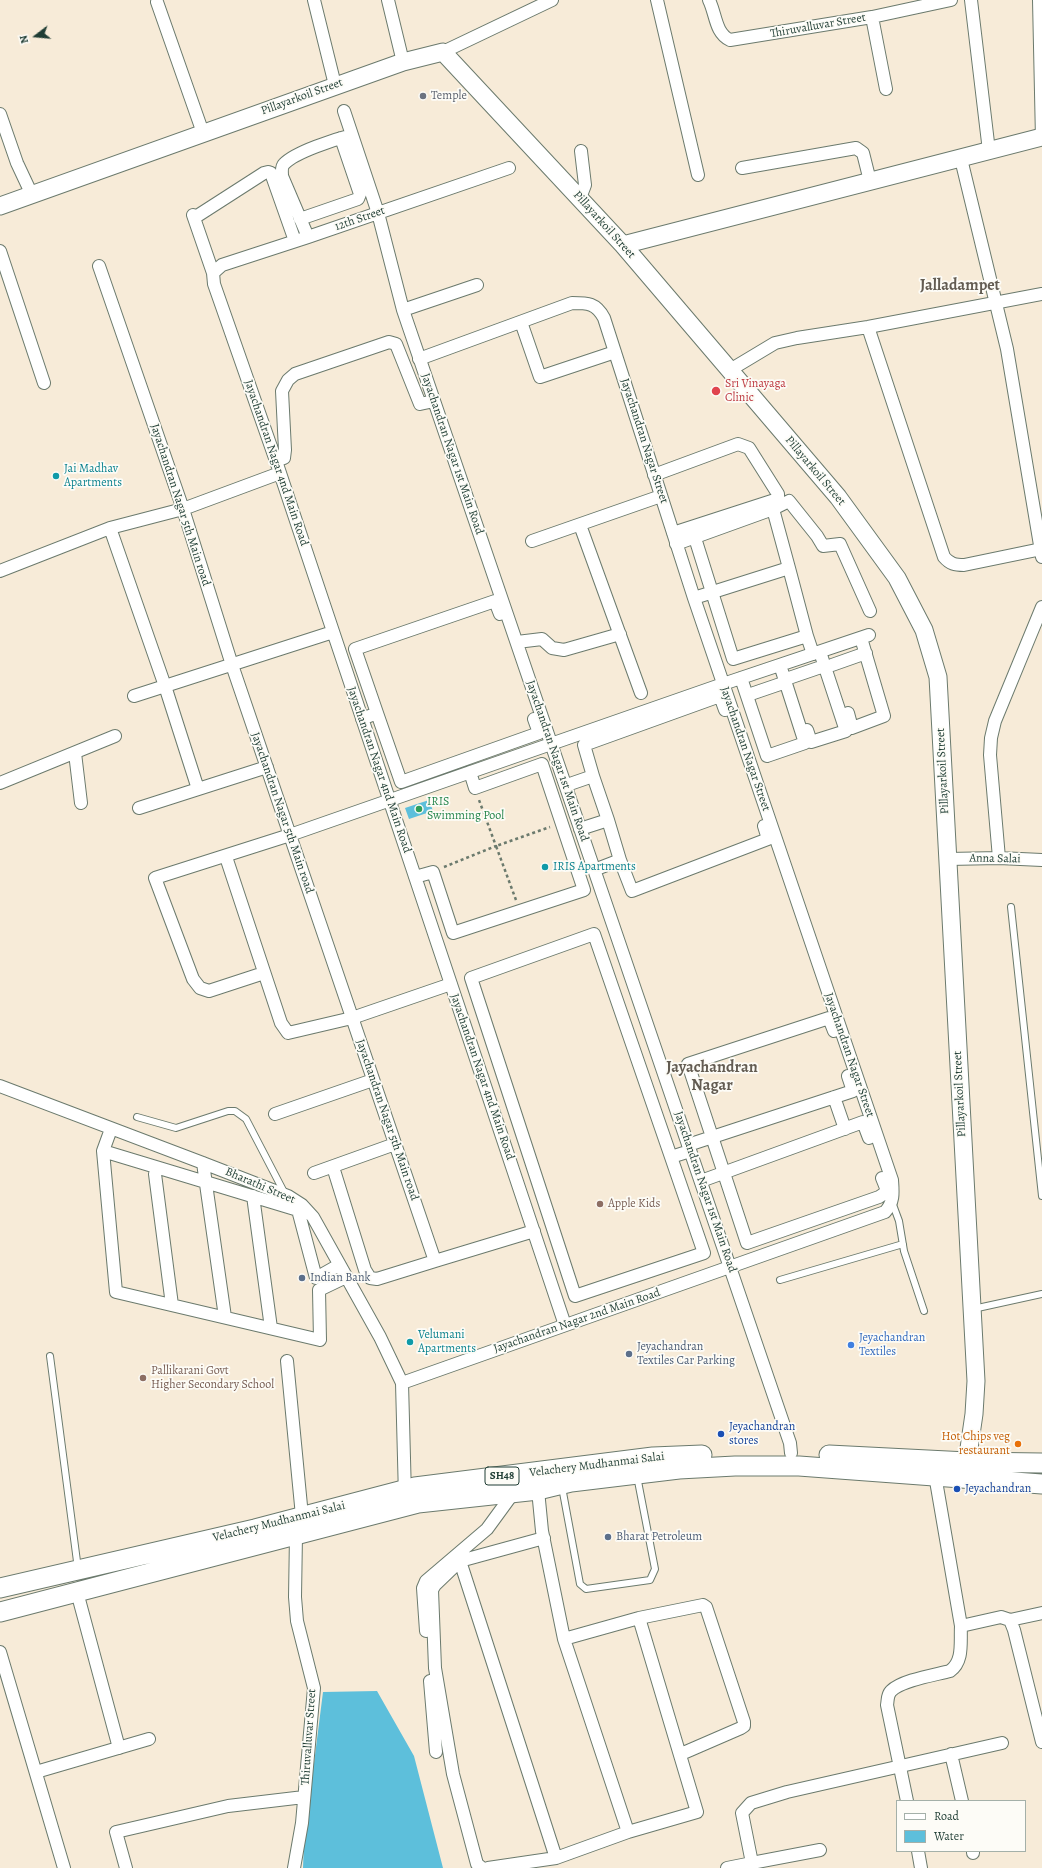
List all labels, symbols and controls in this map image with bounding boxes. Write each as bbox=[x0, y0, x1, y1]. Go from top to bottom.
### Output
street label: Thiruvalluvar Street bbox=[769, 11, 867, 41]
north arrow bbox=[16, 16, 56, 56]
text: N bbox=[16, 34, 32, 45]
street label: Pillayarkoil Street bbox=[259, 75, 345, 119]
place label: Temple bbox=[431, 89, 467, 103]
marker: Temple bbox=[418, 91, 428, 101]
street label: Pillayarkoil Street bbox=[570, 188, 638, 262]
street label: 12th Street bbox=[333, 204, 387, 234]
district label: Jalladampet bbox=[920, 276, 1000, 296]
street label: Jayachandran Nagar 1st Main Road bbox=[418, 372, 486, 536]
street label: Jayachandran Nagar Street bbox=[617, 377, 671, 505]
place label: Sri Vinayaga Clinic bbox=[725, 377, 786, 405]
street label: Jayachandran Nagar 4nd Main Road bbox=[241, 378, 311, 548]
marker: Sri Vinayaga Clinic bbox=[710, 385, 722, 397]
street label: Jayachandran Nagar 5th Main road bbox=[147, 422, 213, 588]
street label: Pillayarkoil Street bbox=[782, 433, 848, 509]
place label: Jai Madhav Apartments bbox=[64, 462, 122, 490]
marker: Jai Madhav Apartments bbox=[51, 471, 61, 481]
street label: Jayachandran Nagar 1st Main Road bbox=[523, 679, 591, 843]
street label: Jayachandran Nagar 4nd Main Road bbox=[344, 685, 414, 855]
street label: Jayachandran Nagar Street bbox=[717, 685, 773, 813]
street label: Pillayarkoil Street bbox=[934, 728, 952, 814]
street label: Jayachandran Nagar 5th Main road bbox=[248, 730, 316, 896]
place label: IRIS Swimming Pool bbox=[427, 795, 504, 823]
marker: IRIS Swimming Pool bbox=[414, 804, 424, 814]
street label: Anna Salai bbox=[969, 851, 1021, 867]
place label: IRIS Apartments bbox=[553, 860, 636, 874]
marker: IRIS Apartments bbox=[540, 862, 550, 872]
street label: Jayachandran Nagar Street bbox=[821, 991, 877, 1119]
street label: Jayachandran Nagar 4nd Main Road bbox=[447, 992, 517, 1162]
street label: Jayachandran Nagar 5th Main road bbox=[353, 1037, 421, 1203]
street label: Pillayarkoil Street bbox=[951, 1051, 969, 1137]
district label: Jayachandran Nagar bbox=[666, 1058, 758, 1096]
street label: Jayachandran Nagar 1st Main Road bbox=[671, 1110, 739, 1274]
street label: Bharathi Street bbox=[223, 1165, 297, 1207]
place label: Apple Kids bbox=[608, 1197, 660, 1211]
marker: Apple Kids bbox=[595, 1199, 605, 1209]
place label: Indian Bank bbox=[310, 1271, 370, 1285]
marker: Indian Bank bbox=[297, 1273, 307, 1283]
street label: Jayachandran Nagar 2nd Main Road bbox=[492, 1286, 662, 1356]
place label: Velumani Apartments bbox=[418, 1328, 476, 1356]
place label: Jeyachandran Textiles bbox=[859, 1331, 925, 1359]
marker: Velumani Apartments bbox=[405, 1337, 415, 1347]
place label: Jeyachandran Textiles Car Parking bbox=[637, 1340, 735, 1368]
marker: Jeyachandran Textiles bbox=[846, 1340, 856, 1350]
marker: Jeyachandran Textiles Car Parking bbox=[624, 1349, 634, 1359]
place label: Pallikarani Govt Higher Secondary School bbox=[151, 1364, 274, 1392]
marker: Pallikarani Govt Higher Secondary School bbox=[138, 1373, 148, 1383]
place label: Jeyachandran stores bbox=[729, 1420, 795, 1448]
marker: Jeyachandran stores bbox=[716, 1429, 726, 1439]
place label: Hot Chips veg restaurant bbox=[942, 1430, 1010, 1458]
marker: Hot Chips veg restaurant bbox=[1013, 1439, 1023, 1449]
street label: Velachery Mudhanmai Salai bbox=[529, 1450, 665, 1480]
road number: SH48 bbox=[485, 1467, 519, 1485]
place label: Jeyachandran bbox=[965, 1482, 1031, 1496]
marker: Jeyachandran bbox=[952, 1484, 962, 1494]
street label: Velachery Mudhanmai Salai bbox=[211, 1499, 347, 1545]
place label: Bharat Petroleum bbox=[616, 1530, 702, 1544]
marker: Bharat Petroleum bbox=[603, 1532, 613, 1542]
street label: Thiruvalluvar Street bbox=[298, 1688, 320, 1786]
legend bbox=[896, 1800, 1026, 1852]
text: Road bbox=[934, 1808, 959, 1824]
text: Water bbox=[934, 1828, 964, 1844]

